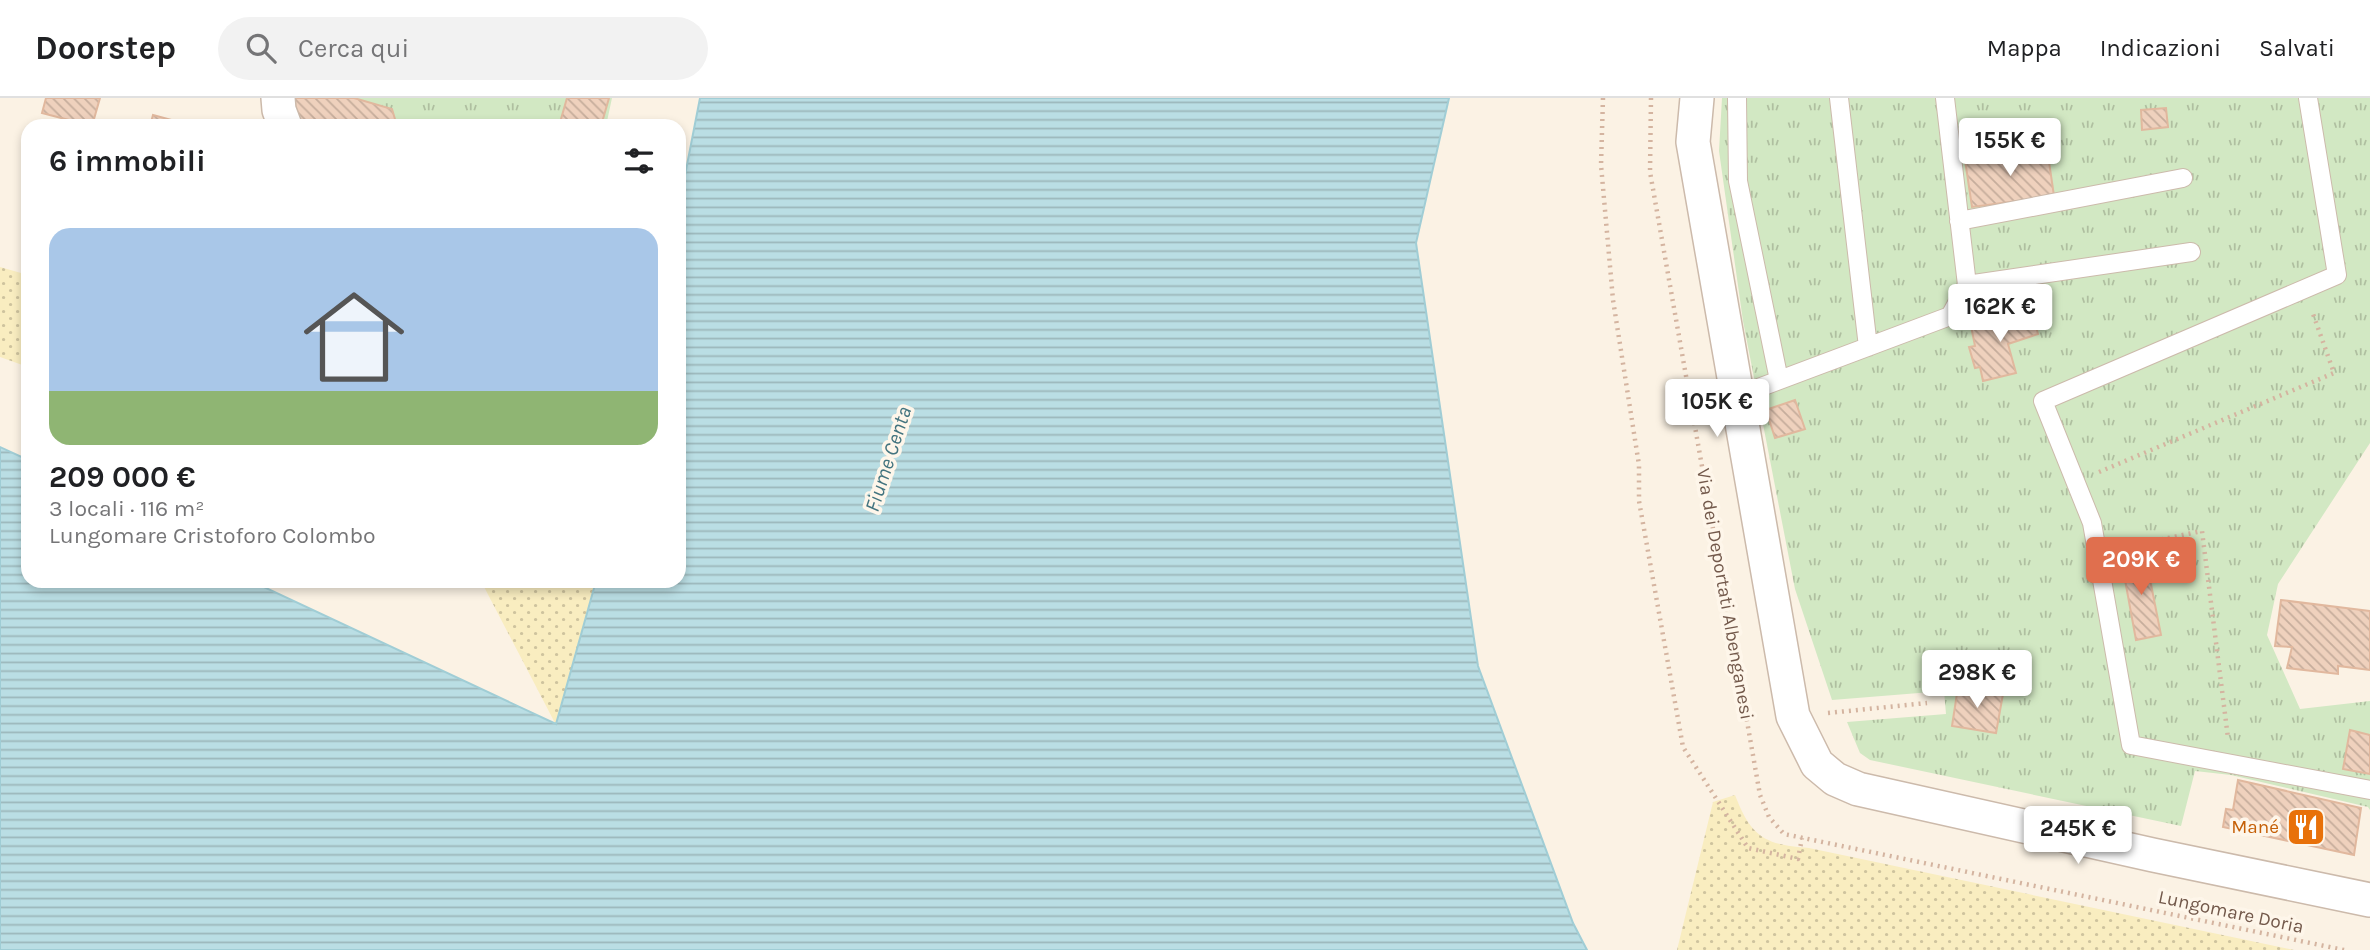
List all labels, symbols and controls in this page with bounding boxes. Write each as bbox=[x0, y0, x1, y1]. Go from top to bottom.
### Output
search box bbox=[218, 17, 708, 80]
text: Doorstep bbox=[35, 29, 176, 67]
icon: search bbox=[242, 29, 280, 67]
text: Cerca qui bbox=[298, 33, 409, 64]
text: Mappa bbox=[1987, 34, 2062, 62]
text: Indicazioni bbox=[2100, 34, 2221, 62]
text: Salvati bbox=[2259, 34, 2335, 62]
pin: 155K € bbox=[1953, 118, 2067, 178]
text: 155K € bbox=[1975, 127, 2045, 154]
icon: filters bbox=[620, 142, 658, 180]
text: 6 immobili bbox=[49, 143, 206, 179]
icon: home bbox=[291, 274, 417, 400]
pin: 162K € bbox=[1943, 285, 2057, 344]
text: 162K € bbox=[1964, 293, 2036, 320]
pin: 105K € bbox=[1660, 380, 1774, 439]
text: 105K € bbox=[1681, 388, 1753, 415]
water label: Fiume Centa bbox=[860, 403, 916, 515]
text: 209 000 € bbox=[49, 459, 196, 495]
street label: Via dei Deportati Albenganesi bbox=[1692, 467, 1758, 721]
text: 3 locali · 116 m² bbox=[49, 495, 204, 522]
text: Lungomare Cristoforo Colombo bbox=[49, 522, 376, 549]
pin: 209K € bbox=[2084, 538, 2198, 597]
text: 209K € bbox=[2102, 546, 2180, 573]
pin: 298K € bbox=[1920, 650, 2034, 710]
text: 298K € bbox=[1938, 659, 2016, 686]
pin: 245K € bbox=[2021, 806, 2135, 866]
restaurant icon: Mané bbox=[2285, 806, 2327, 848]
text: 245K € bbox=[2040, 815, 2116, 842]
place label: Mané bbox=[2231, 816, 2279, 838]
street label: Lungomare Doria bbox=[2156, 886, 2306, 938]

